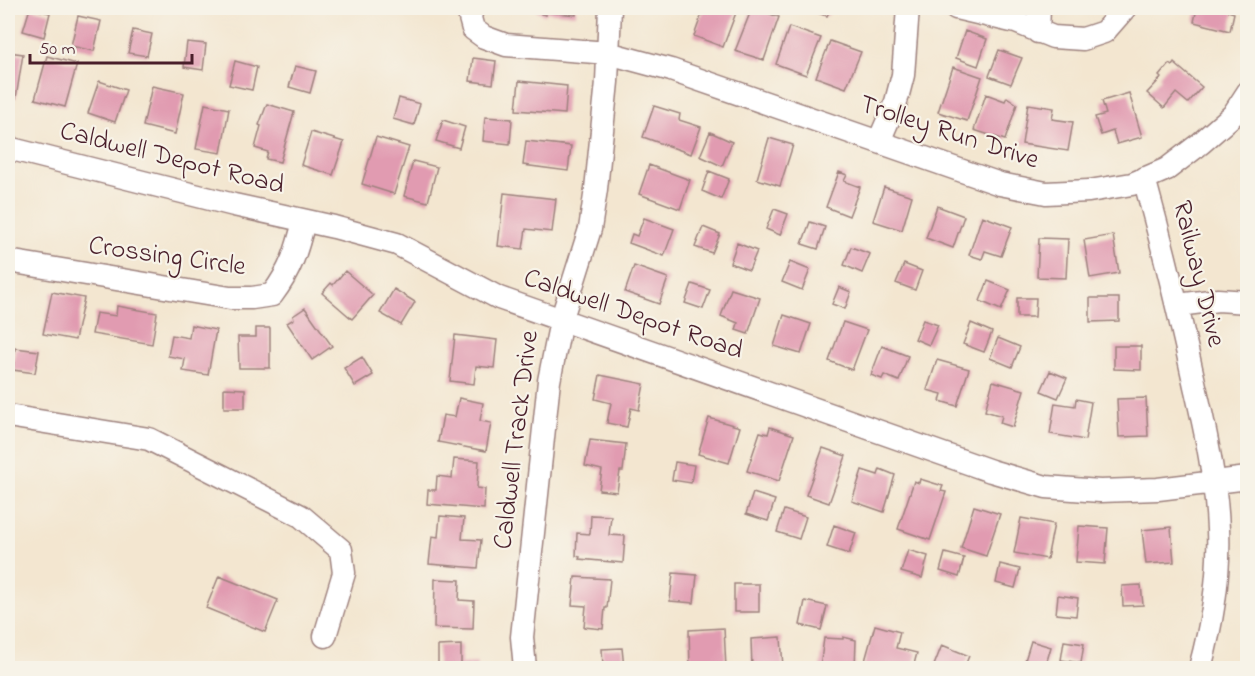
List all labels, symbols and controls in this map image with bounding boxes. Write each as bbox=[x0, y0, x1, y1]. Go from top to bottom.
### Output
scale bar bbox=[30, 27, 192, 65]
text: 50 m bbox=[39, 37, 76, 63]
street label: Trolley Run Drive bbox=[854, 86, 1045, 181]
street label: Caldwell Depot Road bbox=[56, 112, 288, 206]
street label: Railway Drive bbox=[1161, 197, 1235, 352]
street label: Crossing Circle bbox=[86, 227, 249, 287]
street label: Caldwell Depot Road bbox=[518, 259, 748, 371]
street label: Caldwell Track Drive bbox=[484, 327, 550, 552]

